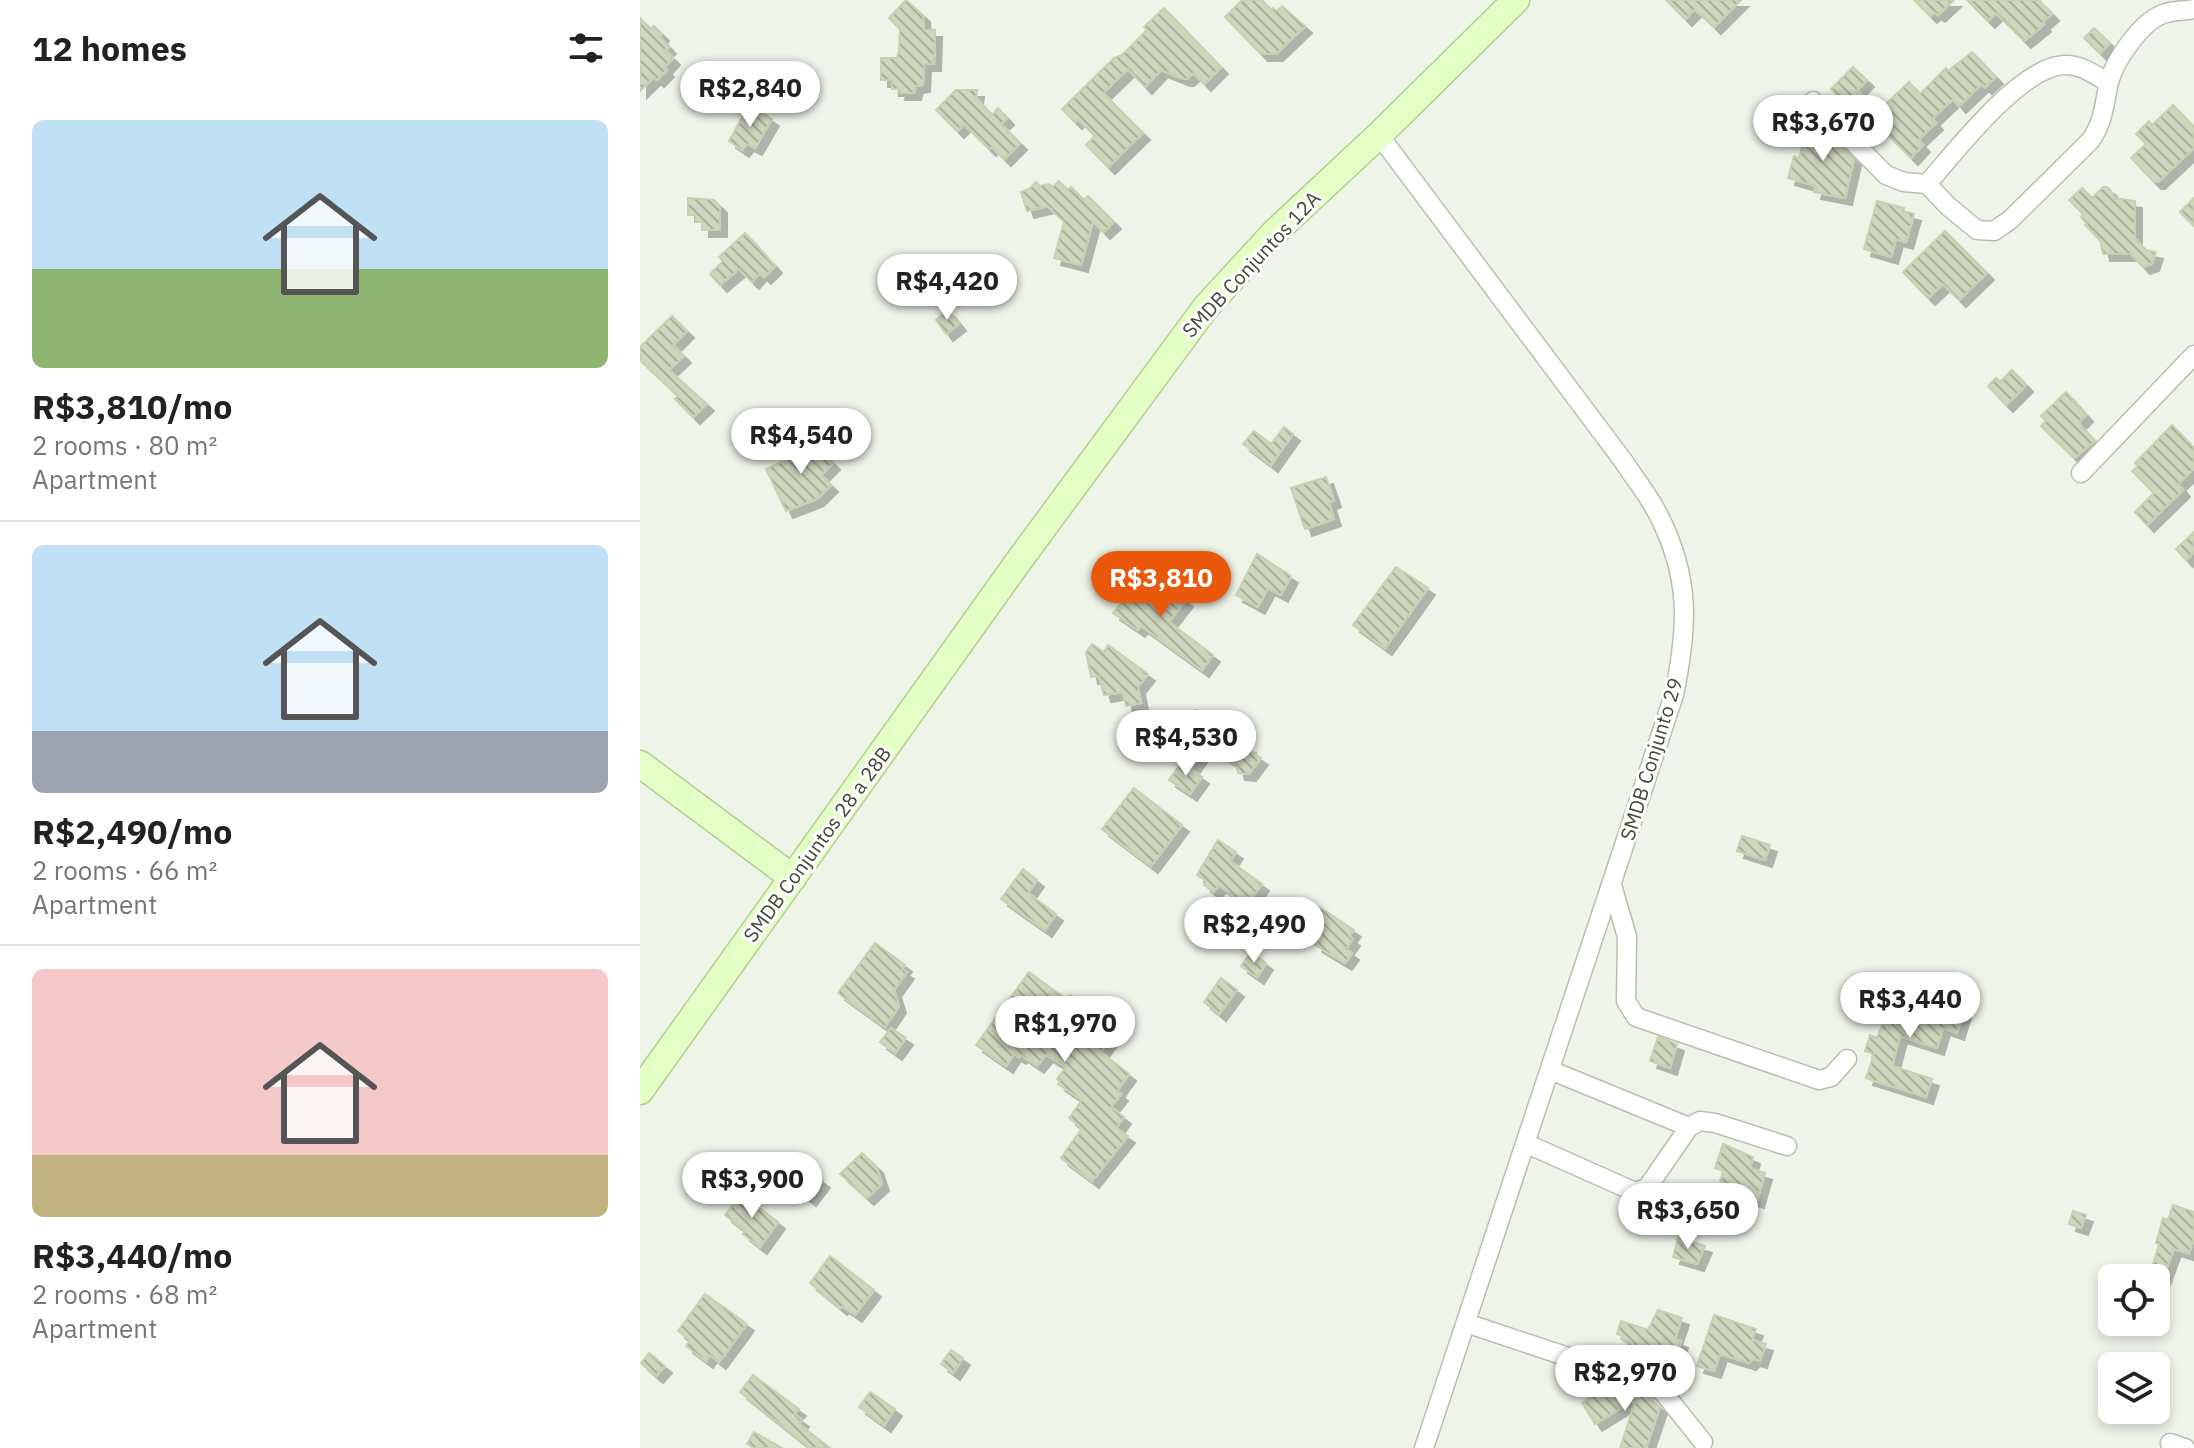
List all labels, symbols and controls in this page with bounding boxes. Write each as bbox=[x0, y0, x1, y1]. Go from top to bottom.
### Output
text: 12 homes bbox=[32, 26, 187, 70]
icon: filters bbox=[564, 26, 608, 70]
pin: R$2,840 bbox=[676, 61, 824, 129]
text: R$2,840 bbox=[698, 70, 802, 104]
pin: R$3,670 bbox=[1749, 95, 1897, 163]
text: R$3,670 bbox=[1771, 104, 1875, 138]
icon: home bbox=[248, 172, 392, 316]
street label: SMDB Conjuntos 12A bbox=[1176, 185, 1326, 343]
pin: R$4,420 bbox=[873, 254, 1021, 322]
text: R$4,420 bbox=[895, 263, 999, 297]
text: R$3,810/mo bbox=[32, 384, 232, 428]
pin: R$4,540 bbox=[727, 408, 875, 476]
text: R$4,540 bbox=[749, 417, 853, 451]
text: 2 rooms · 80 m² bbox=[32, 428, 217, 462]
text: Apartment bbox=[32, 462, 157, 496]
pin: R$3,810 bbox=[1087, 551, 1235, 619]
text: R$3,810 bbox=[1109, 560, 1213, 594]
icon: home bbox=[248, 597, 392, 741]
street label: SMDB Conjunto 29 bbox=[1613, 674, 1689, 844]
pin: R$4,530 bbox=[1112, 710, 1260, 778]
text: R$4,530 bbox=[1134, 719, 1238, 753]
street label: SMDB Conjuntos 28 a 28B bbox=[737, 741, 897, 947]
text: R$2,490/mo bbox=[32, 809, 232, 853]
text: 2 rooms · 66 m² bbox=[32, 853, 217, 887]
text: Apartment bbox=[32, 887, 157, 921]
pin: R$2,490 bbox=[1180, 897, 1328, 965]
text: R$2,490 bbox=[1202, 906, 1306, 940]
pin: R$3,440 bbox=[1836, 972, 1984, 1040]
text: R$3,440 bbox=[1858, 981, 1962, 1015]
pin: R$1,970 bbox=[991, 996, 1139, 1064]
text: R$1,970 bbox=[1013, 1005, 1117, 1039]
icon: home bbox=[248, 1021, 392, 1165]
pin: R$3,900 bbox=[678, 1152, 826, 1220]
text: R$3,900 bbox=[700, 1161, 804, 1195]
pin: R$3,650 bbox=[1614, 1183, 1762, 1251]
text: R$3,650 bbox=[1636, 1192, 1740, 1226]
text: R$3,440/mo bbox=[32, 1233, 232, 1277]
map controls bbox=[2098, 1264, 2170, 1424]
button: locate bbox=[2098, 1264, 2170, 1336]
text: 2 rooms · 68 m² bbox=[32, 1277, 217, 1311]
text: Apartment bbox=[32, 1311, 157, 1345]
pin: R$2,970 bbox=[1551, 1345, 1699, 1413]
button: layers bbox=[2098, 1352, 2170, 1424]
text: R$2,970 bbox=[1573, 1354, 1677, 1388]

